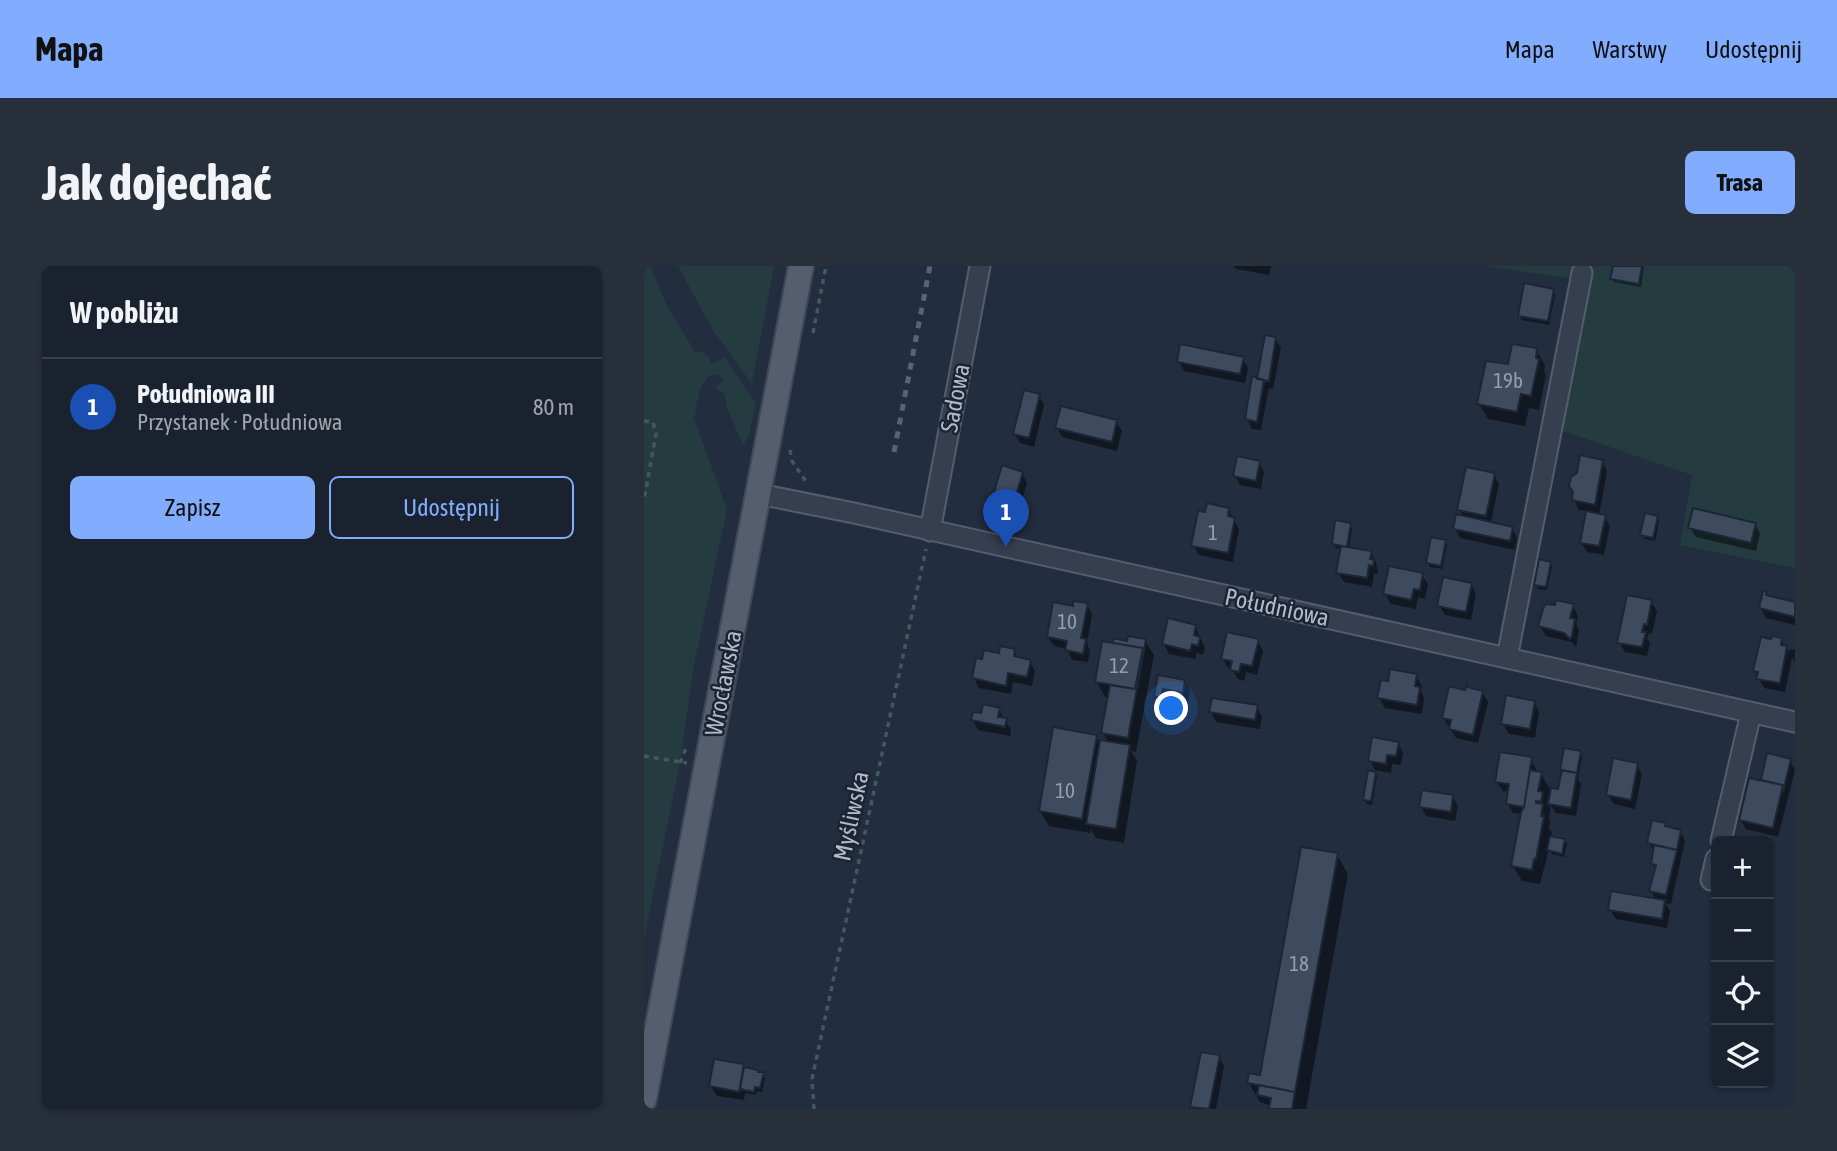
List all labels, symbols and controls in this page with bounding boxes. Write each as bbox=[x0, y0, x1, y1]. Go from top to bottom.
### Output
text: Mapa bbox=[35, 30, 103, 68]
text: Mapa bbox=[1505, 36, 1555, 63]
text: Warstwy bbox=[1593, 36, 1667, 63]
text: Udostępnij bbox=[1705, 36, 1802, 63]
button: Trasa bbox=[1685, 151, 1795, 214]
text: Jak dojechać bbox=[42, 154, 271, 210]
text: W pobliżu bbox=[70, 295, 179, 329]
street label: Sadowa bbox=[935, 362, 975, 434]
house number: 19b bbox=[1493, 368, 1523, 392]
text: Południowa III bbox=[137, 379, 275, 409]
text: 1 bbox=[88, 394, 98, 420]
text: 80 m bbox=[533, 394, 574, 420]
text: Przystanek · Południowa bbox=[137, 409, 342, 435]
button: Zapisz bbox=[70, 476, 315, 539]
button: Udostępnij bbox=[329, 476, 574, 539]
pin: 1 bbox=[983, 489, 1029, 547]
house number: 1 bbox=[1208, 520, 1218, 544]
street label: Południowa bbox=[1223, 583, 1331, 631]
house number: 10 bbox=[1057, 609, 1077, 633]
street label: Wrocławska bbox=[700, 628, 746, 738]
house number: 12 bbox=[1109, 653, 1129, 677]
your location bbox=[1154, 691, 1188, 725]
street label: Myśliwska bbox=[828, 769, 874, 863]
house number: 10 bbox=[1055, 778, 1075, 802]
map controls bbox=[1711, 836, 1774, 1088]
button: + bbox=[1711, 836, 1774, 899]
button: − bbox=[1711, 899, 1774, 962]
house number: 18 bbox=[1289, 951, 1309, 975]
button: locate bbox=[1711, 962, 1774, 1025]
button: layers bbox=[1711, 1025, 1774, 1088]

